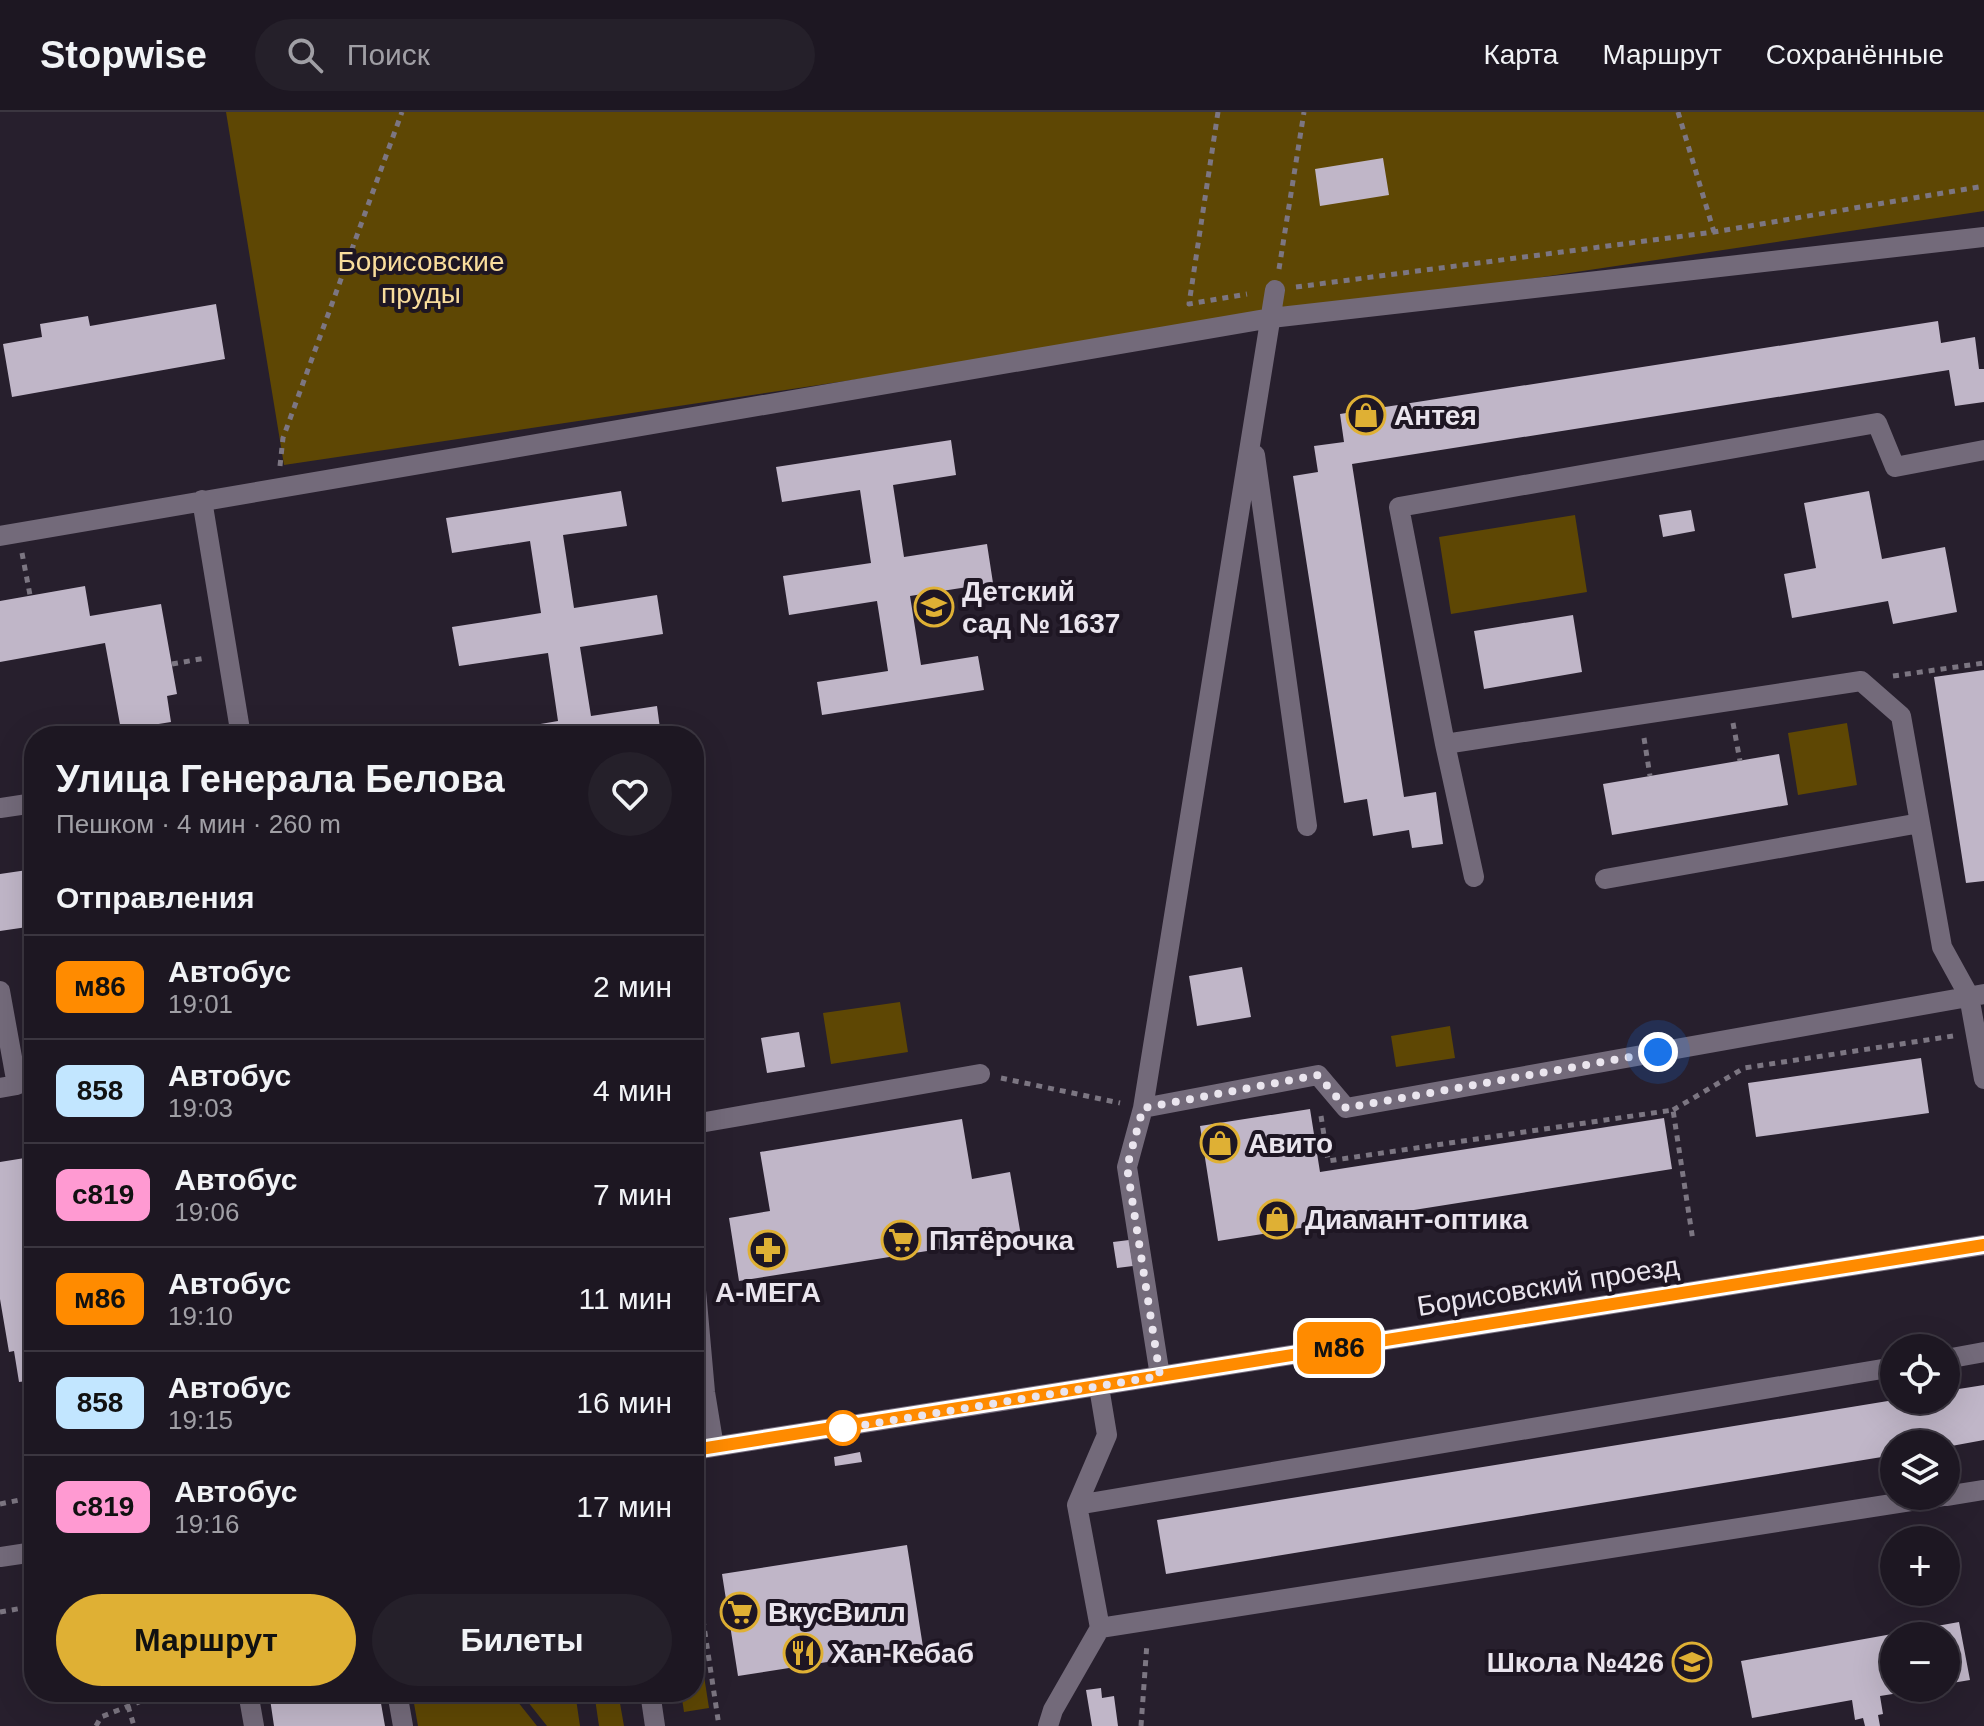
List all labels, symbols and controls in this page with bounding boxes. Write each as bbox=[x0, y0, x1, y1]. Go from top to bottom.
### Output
search box bbox=[255, 19, 815, 91]
icon: search bbox=[283, 33, 327, 77]
text: Stopwise bbox=[40, 34, 207, 76]
text: Поиск bbox=[347, 38, 430, 71]
text: Карта bbox=[1483, 39, 1558, 70]
text: Маршрут bbox=[1602, 39, 1722, 70]
text: Сохранённые bbox=[1766, 39, 1944, 70]
park label: Борисовские пруды bbox=[337, 246, 505, 309]
shop icon: Антея bbox=[1345, 394, 1387, 436]
place label: Антея bbox=[1394, 400, 1477, 431]
place label: Детский сад № 1637 bbox=[962, 576, 1120, 639]
school or university icon: Детский сад № 1637 bbox=[913, 586, 955, 628]
button: heart bbox=[588, 752, 672, 836]
text: Улица Генерала Белова bbox=[56, 758, 505, 800]
text: Пешком · 4 мин · 260 m bbox=[56, 809, 341, 839]
text: Отправления bbox=[56, 881, 255, 914]
text: Автобус bbox=[168, 955, 291, 988]
text: 2 мин bbox=[593, 970, 672, 1003]
text: м86 bbox=[74, 971, 126, 1002]
text: 19:01 bbox=[168, 989, 233, 1019]
your location bbox=[1638, 1032, 1678, 1072]
text: Автобус bbox=[168, 1059, 291, 1092]
text: 4 мин bbox=[593, 1074, 672, 1107]
text: 858 bbox=[77, 1075, 123, 1106]
text: 19:03 bbox=[168, 1093, 233, 1123]
shop icon: Авито bbox=[1199, 1122, 1241, 1164]
place label: Авито bbox=[1248, 1128, 1333, 1159]
text: Автобус bbox=[174, 1163, 297, 1196]
text: 7 мин bbox=[593, 1178, 672, 1211]
text: с819 bbox=[72, 1179, 134, 1210]
text: 19:06 bbox=[174, 1197, 239, 1227]
shop icon: Диамант-оптика bbox=[1256, 1198, 1298, 1240]
place label: Диамант-оптика bbox=[1305, 1204, 1529, 1235]
supermarket icon: Пятёрочка bbox=[880, 1219, 922, 1261]
place label: Пятёрочка bbox=[929, 1225, 1075, 1256]
pharmacy icon: А-МЕГА bbox=[747, 1229, 789, 1271]
street label: Борисовский проезд bbox=[1415, 1250, 1681, 1322]
text: Автобус bbox=[168, 1267, 291, 1300]
place label: А-МЕГА bbox=[715, 1277, 821, 1308]
text: 11 мин bbox=[579, 1282, 672, 1315]
text: м86 bbox=[74, 1283, 126, 1314]
text: 19:10 bbox=[168, 1301, 233, 1331]
line badge: м86 bbox=[1293, 1322, 1385, 1374]
text: м86 bbox=[1313, 1332, 1365, 1363]
map controls bbox=[1880, 1334, 1960, 1702]
button: locate bbox=[1880, 1334, 1960, 1414]
text: Автобус bbox=[168, 1371, 291, 1404]
text: 16 мин bbox=[576, 1386, 672, 1419]
text: 858 bbox=[77, 1387, 123, 1418]
text: 19:15 bbox=[168, 1405, 233, 1435]
unlabelled marker bbox=[826, 1411, 860, 1445]
button: layers bbox=[1880, 1430, 1960, 1510]
text: Автобус bbox=[174, 1475, 297, 1508]
text: 17 мин bbox=[576, 1490, 672, 1523]
text: с819 bbox=[72, 1491, 134, 1522]
text: 19:16 bbox=[174, 1509, 239, 1539]
button: + bbox=[1880, 1526, 1960, 1606]
supermarket icon: ВкусВилл bbox=[719, 1591, 761, 1633]
button: Маршрут bbox=[56, 1594, 356, 1686]
button: Билеты bbox=[372, 1594, 672, 1686]
place label: ВкусВилл bbox=[768, 1597, 906, 1628]
button: − bbox=[1880, 1622, 1960, 1702]
restaurant icon: Хан-Кебаб bbox=[782, 1632, 824, 1674]
place label: Хан-Кебаб bbox=[831, 1638, 974, 1669]
school or university icon: Школа №426 bbox=[1671, 1641, 1713, 1683]
place label: Школа №426 bbox=[1487, 1647, 1664, 1678]

